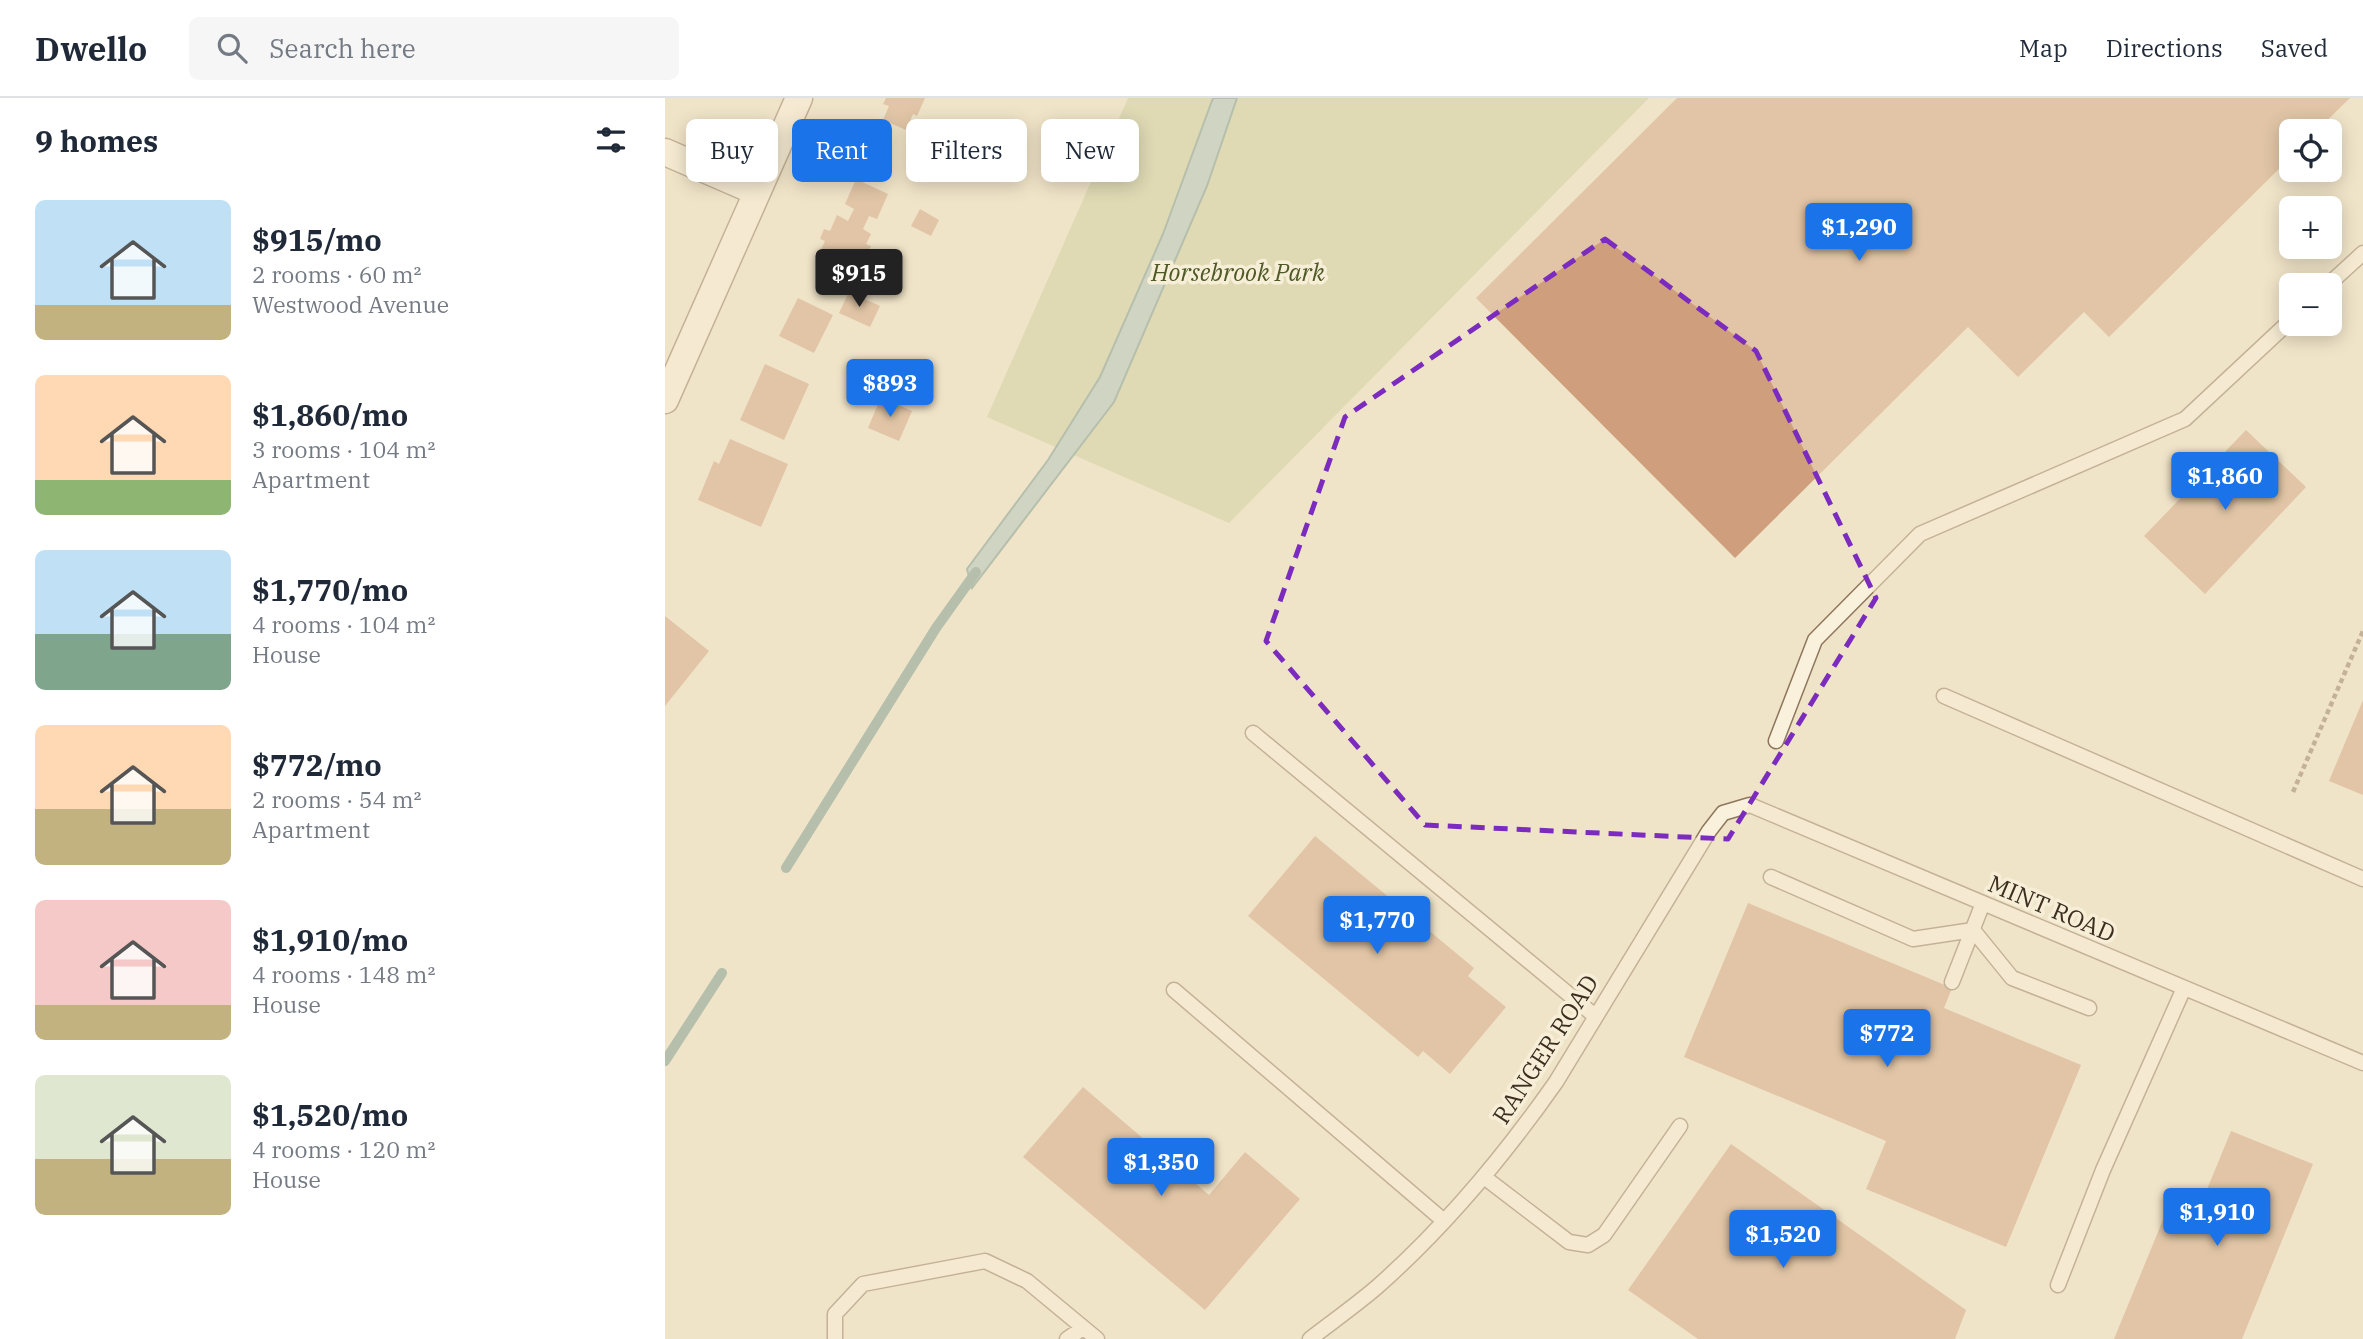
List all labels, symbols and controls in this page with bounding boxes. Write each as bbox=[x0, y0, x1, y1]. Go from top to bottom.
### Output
search box bbox=[189, 17, 679, 80]
text: Dwello bbox=[35, 27, 147, 70]
icon: search bbox=[213, 29, 251, 67]
text: Search here bbox=[269, 31, 416, 65]
text: Map bbox=[2019, 32, 2068, 64]
text: Directions bbox=[2106, 32, 2223, 64]
text: Saved bbox=[2261, 32, 2328, 64]
chip: Buy bbox=[686, 119, 778, 182]
chip: Rent bbox=[792, 119, 892, 182]
chip: Filters bbox=[906, 119, 1027, 182]
chip: New bbox=[1041, 119, 1139, 182]
map controls bbox=[2279, 119, 2342, 336]
button: locate bbox=[2279, 119, 2342, 182]
text: 9 homes bbox=[35, 121, 158, 160]
icon: filters bbox=[592, 121, 630, 159]
button: + bbox=[2279, 196, 2342, 259]
pin: $1,290 bbox=[1802, 204, 1916, 263]
text: $1,290 bbox=[1821, 211, 1897, 241]
text: $915/mo bbox=[252, 220, 382, 259]
icon: home bbox=[91, 228, 175, 312]
pin: $915 bbox=[818, 250, 900, 309]
park label: Horsebrook Park bbox=[1150, 256, 1325, 288]
text: $915 bbox=[831, 257, 887, 287]
text: 2 rooms · 60 m² bbox=[252, 259, 422, 289]
button: − bbox=[2279, 273, 2342, 336]
text: Westwood Avenue bbox=[252, 289, 449, 319]
pin: $893 bbox=[849, 360, 931, 419]
text: $893 bbox=[862, 367, 918, 397]
text: $1,860/mo bbox=[252, 395, 408, 434]
icon: home bbox=[91, 403, 175, 487]
text: 3 rooms · 104 m² bbox=[252, 434, 435, 464]
pin: $1,860 bbox=[2168, 452, 2282, 512]
text: $1,860 bbox=[2187, 460, 2263, 490]
text: Apartment bbox=[252, 464, 370, 494]
text: $1,770/mo bbox=[252, 570, 408, 609]
icon: home bbox=[91, 578, 175, 662]
text: 4 rooms · 104 m² bbox=[252, 609, 435, 639]
text: House bbox=[252, 639, 321, 669]
text: $772/mo bbox=[252, 745, 382, 784]
icon: home bbox=[91, 753, 175, 837]
text: 2 rooms · 54 m² bbox=[252, 784, 422, 814]
text: Apartment bbox=[252, 814, 370, 844]
street label: MINT ROAD bbox=[1984, 867, 2120, 949]
pin: $1,770 bbox=[1320, 896, 1434, 956]
text: $1,770 bbox=[1339, 904, 1415, 934]
text: $1,910/mo bbox=[252, 920, 408, 959]
icon: home bbox=[91, 928, 175, 1012]
text: 4 rooms · 148 m² bbox=[252, 959, 435, 989]
street label: RANGER ROAD bbox=[1485, 968, 1605, 1130]
text: House bbox=[252, 989, 321, 1019]
pin: $772 bbox=[1846, 1010, 1928, 1069]
text: $772 bbox=[1859, 1017, 1915, 1047]
text: $1,520/mo bbox=[252, 1095, 408, 1134]
icon: home bbox=[91, 1103, 175, 1187]
text: 4 rooms · 120 m² bbox=[252, 1134, 435, 1164]
pin: $1,350 bbox=[1104, 1138, 1218, 1198]
text: $1,350 bbox=[1123, 1146, 1199, 1176]
text: House bbox=[252, 1164, 321, 1194]
pin: $1,910 bbox=[2160, 1188, 2274, 1248]
text: $1,910 bbox=[2179, 1196, 2255, 1226]
pin: $1,520 bbox=[1726, 1210, 1840, 1270]
text: $1,520 bbox=[1745, 1218, 1821, 1248]

